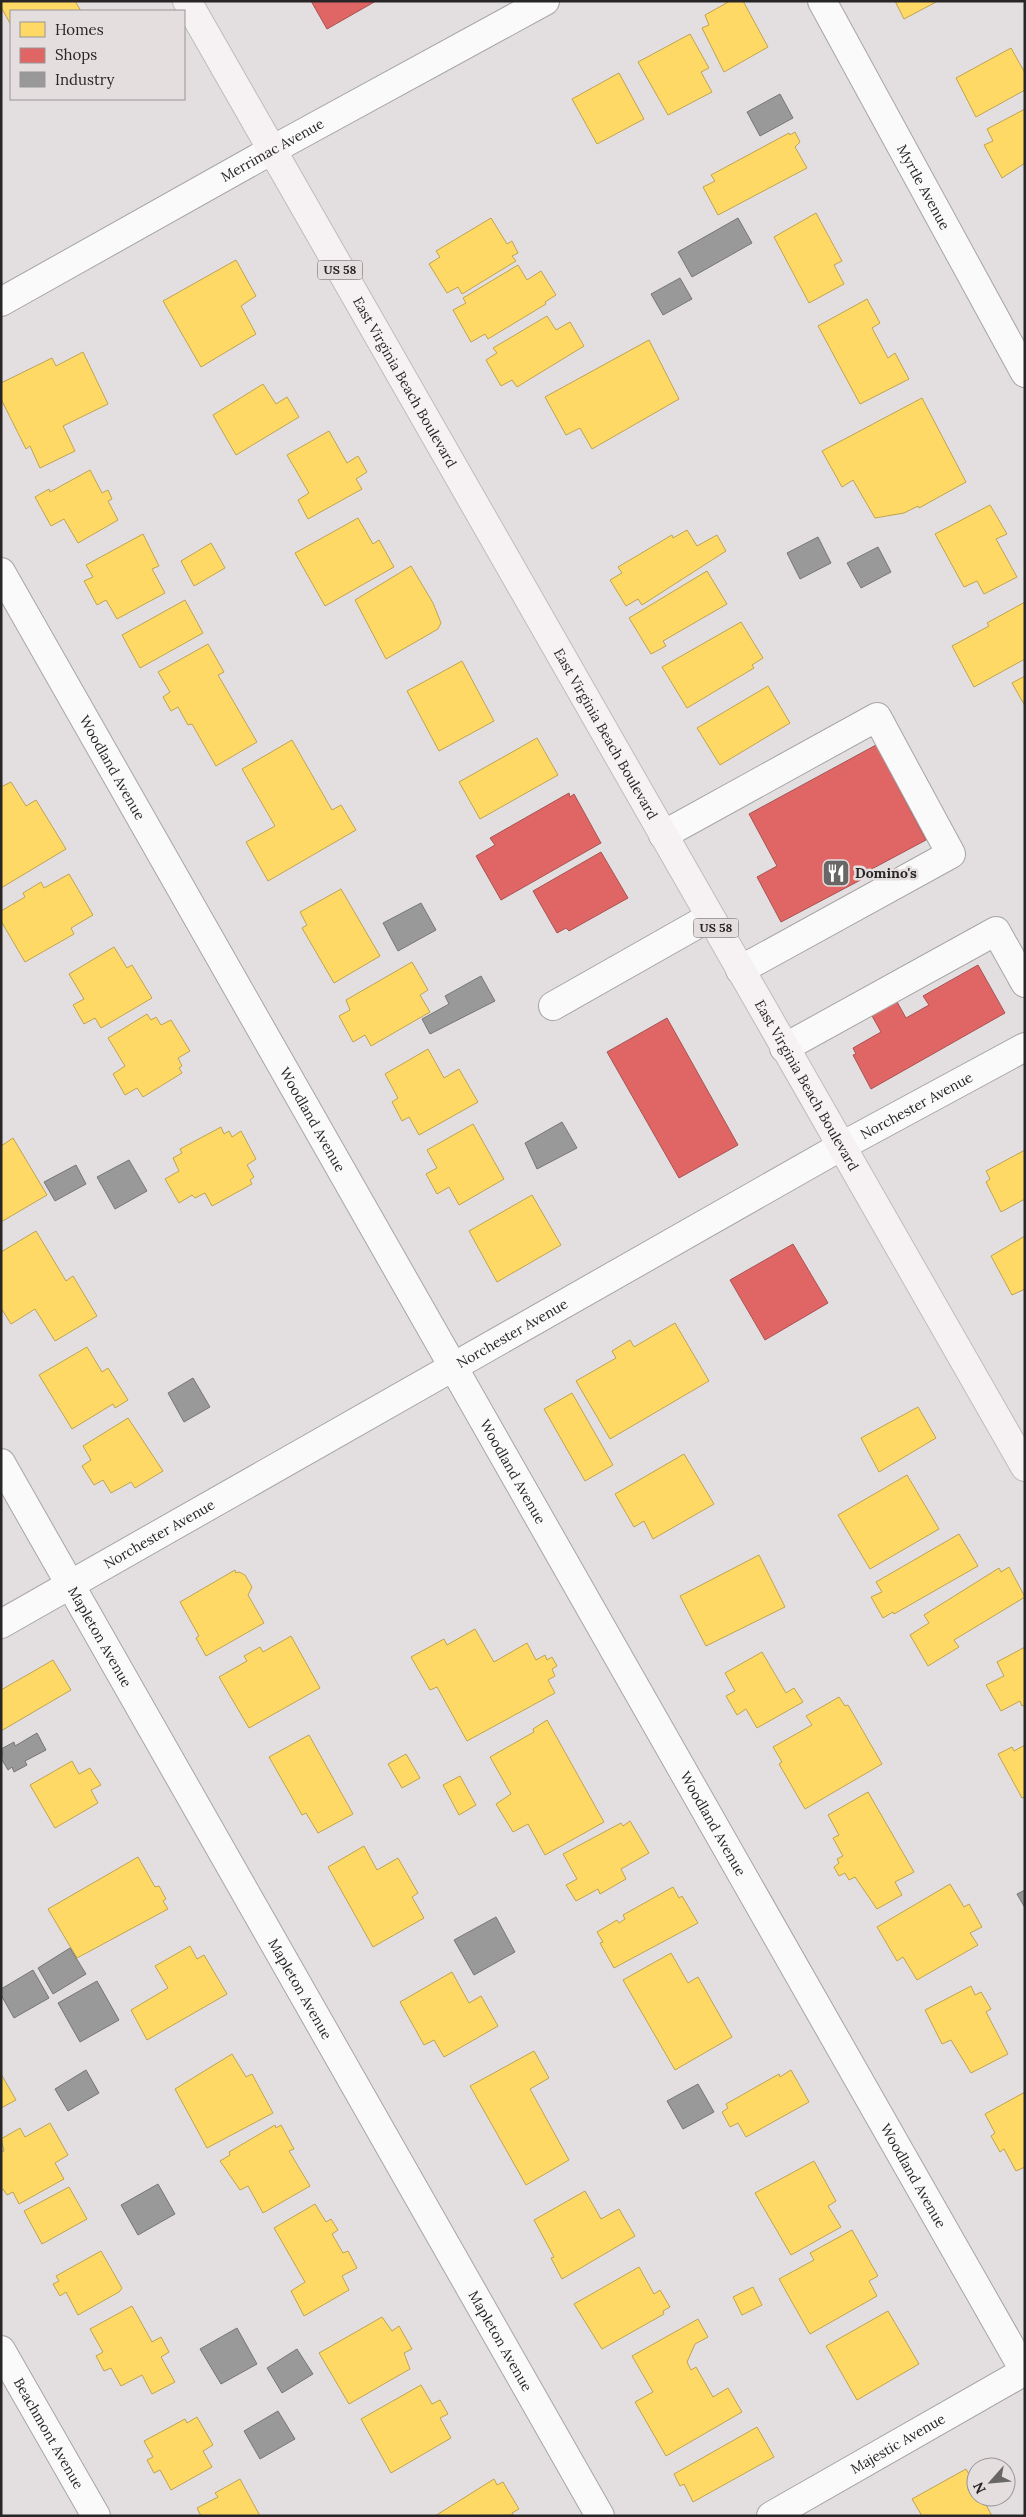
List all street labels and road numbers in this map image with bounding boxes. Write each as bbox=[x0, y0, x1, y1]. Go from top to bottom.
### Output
street label: Merrimac Avenue bbox=[218, 114, 327, 186]
street label: Myrtle Avenue bbox=[893, 141, 954, 233]
road number: US 58 bbox=[318, 260, 362, 280]
street label: East Virginia Beach Boulevard bbox=[349, 293, 461, 471]
street label: East Virginia Beach Boulevard bbox=[550, 645, 662, 822]
street label: Woodland Avenue bbox=[75, 712, 149, 823]
road number: US 58 bbox=[694, 918, 738, 938]
street label: East Virginia Beach Boulevard bbox=[751, 997, 863, 1174]
street label: Woodland Avenue bbox=[276, 1064, 350, 1175]
street label: Norchester Avenue bbox=[857, 1068, 976, 1143]
street label: Norchester Avenue bbox=[453, 1294, 571, 1372]
street label: Woodland Avenue bbox=[476, 1416, 550, 1527]
street label: Norchester Avenue bbox=[100, 1495, 218, 1573]
street label: Mapleton Avenue bbox=[64, 1583, 136, 1691]
street label: Woodland Avenue bbox=[676, 1768, 750, 1879]
street label: Mapleton Avenue bbox=[264, 1935, 336, 2043]
street label: Woodland Avenue bbox=[876, 2120, 950, 2231]
street label: Mapleton Avenue bbox=[465, 2287, 536, 2395]
street label: Beachmont Avenue bbox=[10, 2375, 88, 2492]
street label: Majestic Avenue bbox=[847, 2409, 949, 2478]

